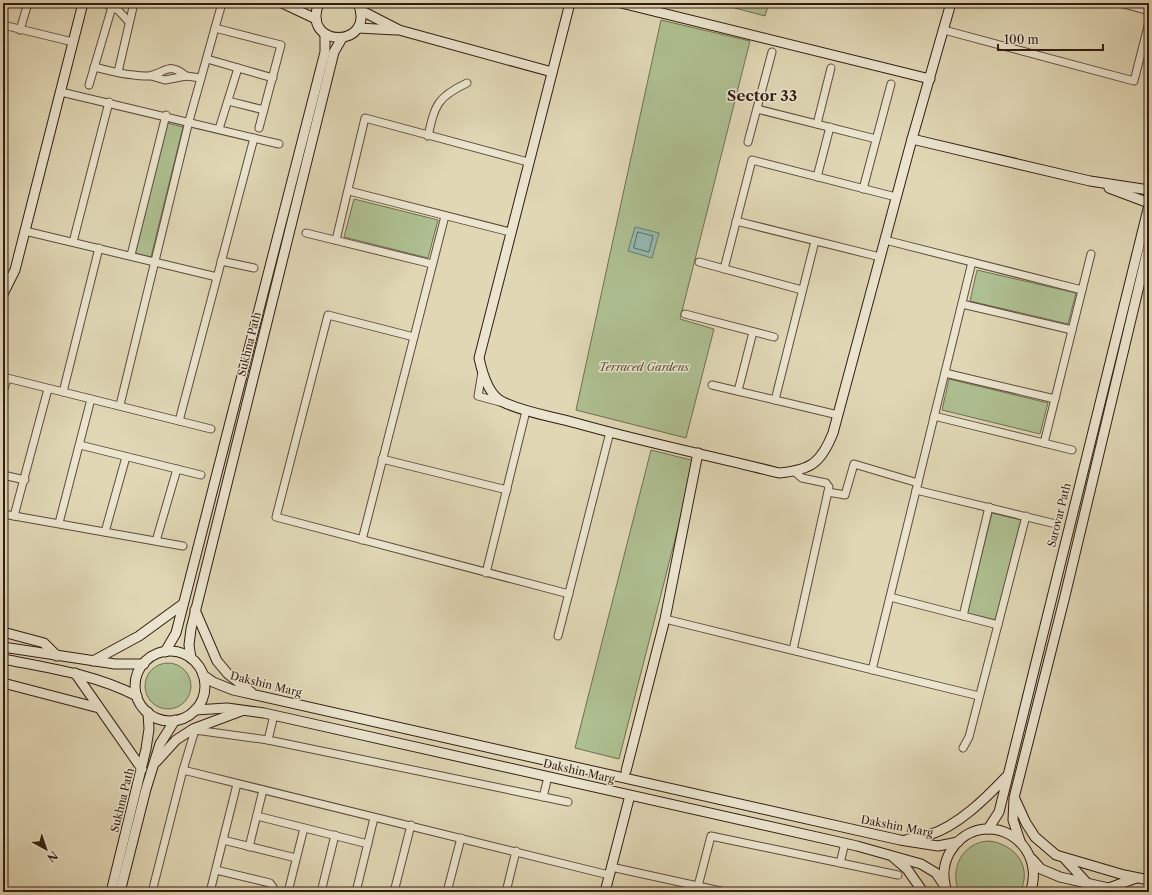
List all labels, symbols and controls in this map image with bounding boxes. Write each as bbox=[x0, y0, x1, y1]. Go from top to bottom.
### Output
scale bar bbox=[998, 26, 1103, 52]
text: 100 m bbox=[1004, 32, 1039, 47]
district label: Sector 33 bbox=[727, 86, 797, 105]
street label: Sukhna Path bbox=[234, 310, 264, 378]
park label: Terraced Gardens bbox=[599, 360, 689, 374]
street label: Sarovar Path bbox=[1044, 481, 1074, 549]
street label: Dakshin Marg bbox=[229, 668, 303, 700]
street label: Dakshin Marg bbox=[542, 756, 616, 786]
street label: Sukhna Path bbox=[107, 766, 137, 834]
street label: Dakshin Marg bbox=[860, 812, 934, 840]
north arrow bbox=[26, 829, 66, 869]
text: N bbox=[44, 848, 61, 865]

